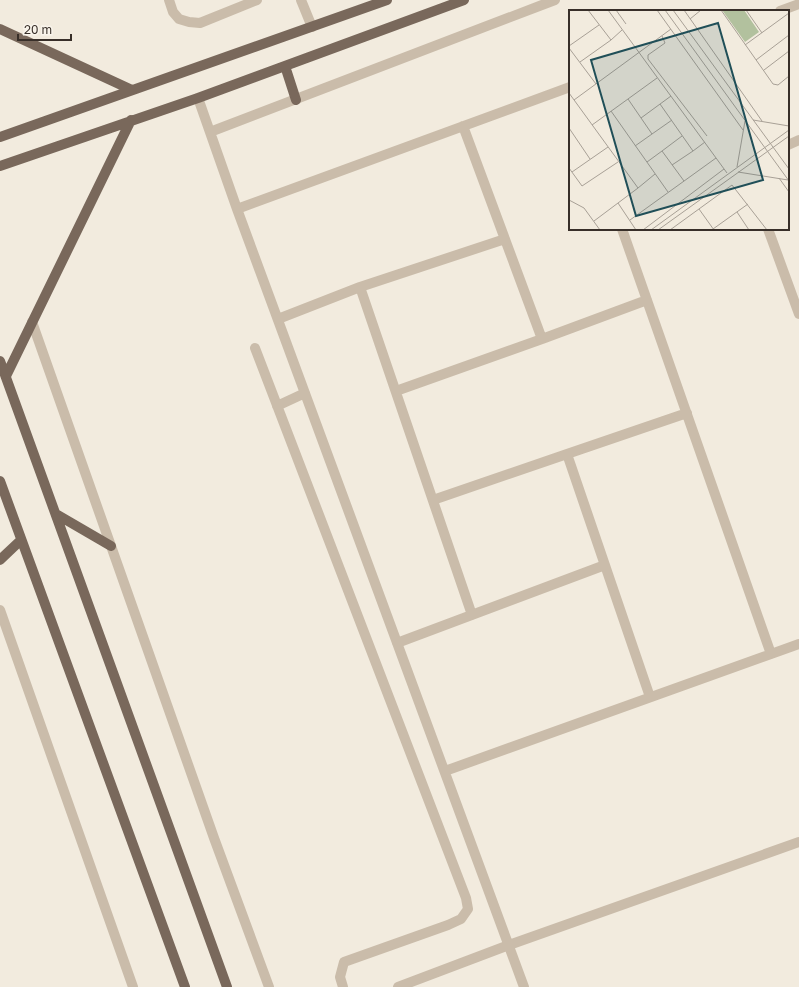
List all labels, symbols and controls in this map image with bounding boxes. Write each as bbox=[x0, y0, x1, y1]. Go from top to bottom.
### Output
inset map bbox=[569, 10, 789, 230]
scale bar bbox=[18, 16, 71, 42]
text: 20 m bbox=[24, 22, 52, 37]

